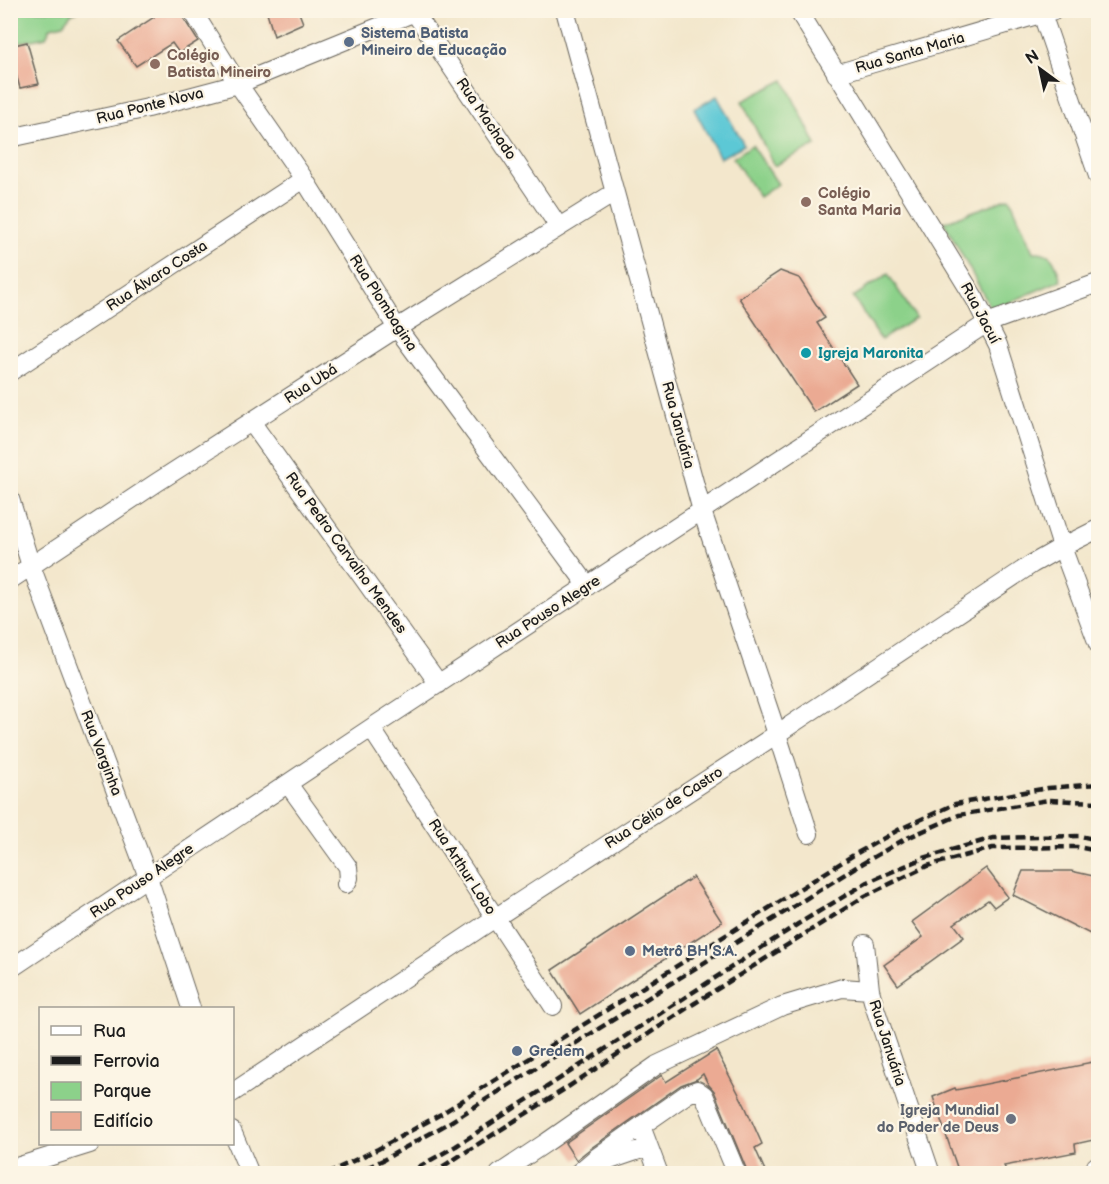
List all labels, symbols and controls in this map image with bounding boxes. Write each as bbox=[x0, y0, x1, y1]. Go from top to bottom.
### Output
place label: Sistema Batista Mineiro de Educação bbox=[361, 24, 507, 60]
street label: Rua Santa Maria bbox=[853, 28, 967, 78]
marker: Sistema Batista Mineiro de Educação bbox=[342, 35, 356, 49]
north arrow bbox=[1010, 39, 1070, 99]
place label: Colégio Batista Mineiro bbox=[167, 46, 272, 82]
text: N bbox=[1022, 46, 1043, 69]
marker: Colégio Batista Mineiro bbox=[148, 57, 162, 71]
street label: Rua Machado bbox=[452, 74, 520, 164]
street label: Rua Ponte Nova bbox=[94, 84, 206, 128]
place label: Colégio Santa Maria bbox=[818, 184, 901, 220]
marker: Colégio Santa Maria bbox=[799, 195, 813, 209]
street label: Rua Álvaro Costa bbox=[103, 236, 211, 316]
street label: Rua Plombagina bbox=[345, 251, 421, 355]
street label: Rua Jacuí bbox=[956, 279, 1004, 347]
place label: Igreja Maronita bbox=[818, 344, 924, 363]
marker: Igreja Maronita bbox=[799, 346, 813, 360]
street label: Rua Ubá bbox=[281, 360, 341, 408]
street label: Rua Januária bbox=[657, 379, 699, 471]
street label: Rua Pedro Carvalho Mendes bbox=[281, 468, 411, 638]
street label: Rua Pouso Alegre bbox=[492, 571, 604, 653]
street label: Rua Varginha bbox=[76, 707, 126, 799]
street label: Rua Célio de Castro bbox=[601, 763, 727, 853]
street label: Rua Arthur Lobo bbox=[424, 815, 500, 919]
street label: Rua Pouso Alegre bbox=[86, 839, 198, 923]
place label: Metrô BH S.A. bbox=[642, 942, 737, 961]
marker: Metrô BH S.A. bbox=[623, 944, 637, 958]
street label: Rua Januária bbox=[864, 998, 910, 1088]
legend bbox=[39, 1007, 234, 1145]
text: Rua bbox=[93, 1021, 126, 1042]
place label: Gredem bbox=[529, 1042, 585, 1061]
marker: Gredem bbox=[510, 1044, 524, 1058]
text: Ferrovia bbox=[93, 1051, 160, 1072]
text: Parque bbox=[93, 1081, 151, 1102]
place label: Igreja Mundial do Poder de Deus bbox=[877, 1101, 999, 1137]
text: Edifício bbox=[93, 1111, 153, 1132]
marker: Igreja Mundial do Poder de Deus bbox=[1004, 1112, 1018, 1126]

